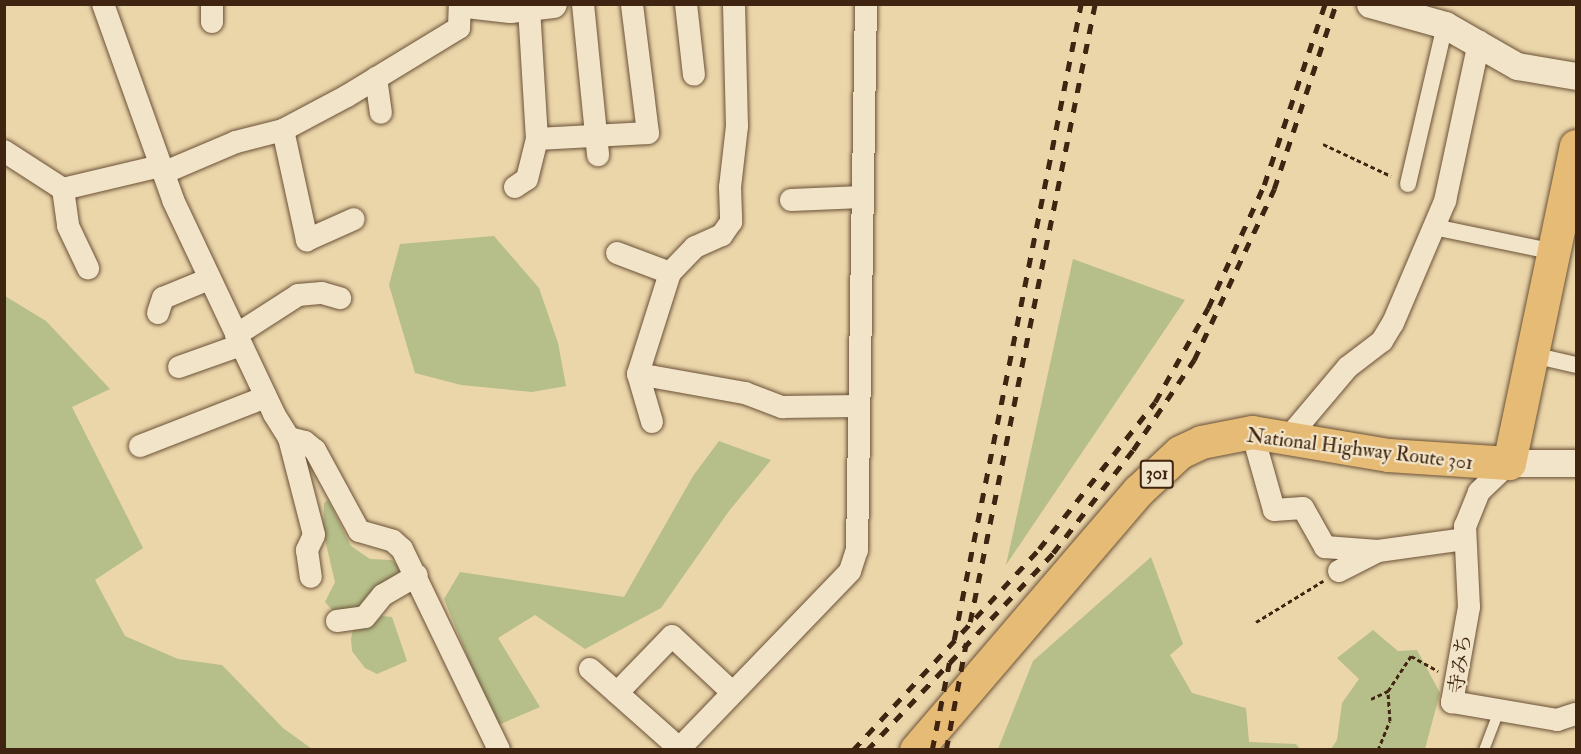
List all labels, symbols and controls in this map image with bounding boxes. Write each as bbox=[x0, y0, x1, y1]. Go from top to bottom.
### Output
street label: National Highway Route 301 bbox=[1245, 423, 1475, 475]
road number: 301 bbox=[1139, 459, 1175, 489]
street label: 寺みち bbox=[1444, 633, 1476, 695]

